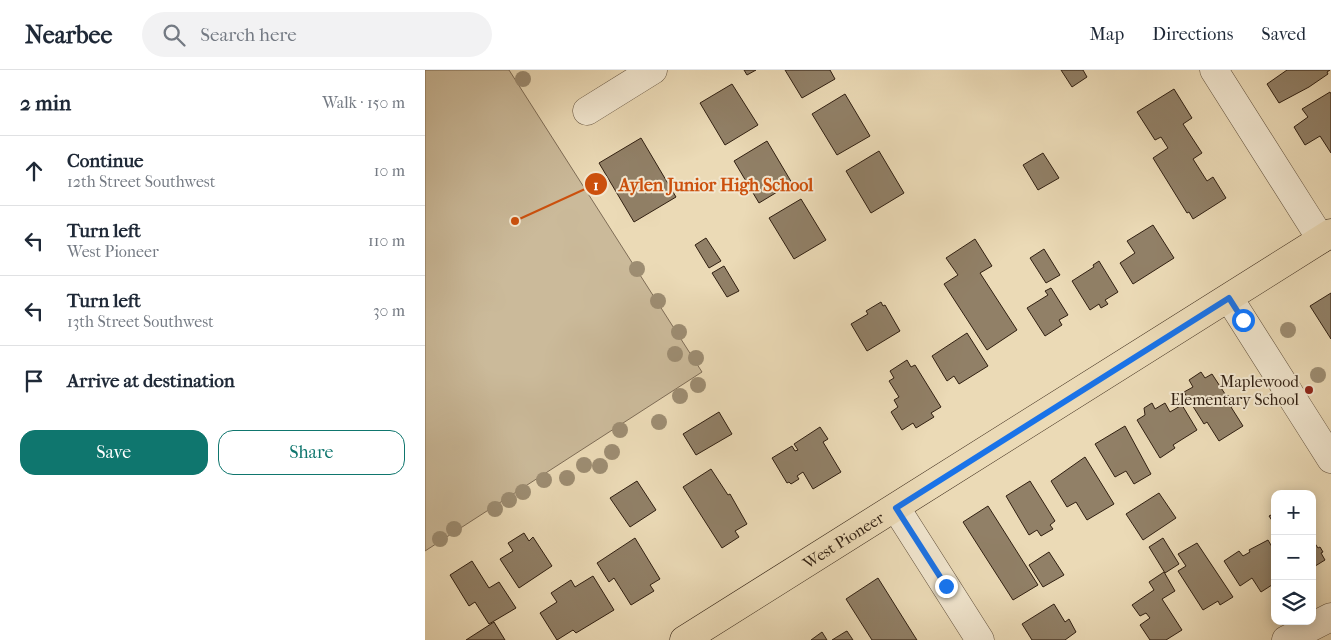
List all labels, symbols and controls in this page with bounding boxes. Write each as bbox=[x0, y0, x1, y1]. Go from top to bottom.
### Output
search box bbox=[142, 12, 492, 57]
text: Nearbee bbox=[25, 21, 112, 49]
icon: search bbox=[160, 21, 188, 49]
text: Search here bbox=[200, 24, 297, 46]
text: Map bbox=[1090, 24, 1124, 45]
text: Directions bbox=[1152, 24, 1233, 45]
text: Saved bbox=[1261, 24, 1306, 45]
text: 2 min bbox=[20, 91, 71, 115]
text: Walk · 150 m bbox=[322, 93, 405, 112]
text: Continue bbox=[67, 150, 143, 172]
icon: ahead bbox=[20, 157, 48, 185]
text: 10 m bbox=[374, 161, 405, 180]
callout: Aylen Junior High School bbox=[584, 168, 823, 201]
text: 12th Street Southwest bbox=[67, 172, 215, 191]
text: Aylen Junior High School bbox=[618, 175, 814, 196]
text: 1 bbox=[593, 176, 599, 194]
text: Turn left bbox=[67, 220, 141, 242]
icon: left bbox=[20, 227, 48, 255]
text: 110 m bbox=[368, 231, 405, 250]
text: West Pioneer bbox=[67, 242, 159, 261]
text: Turn left bbox=[67, 290, 141, 312]
icon: left bbox=[20, 297, 48, 325]
text: 30 m bbox=[373, 301, 405, 320]
route start bbox=[1232, 309, 1255, 332]
text: 13th Street Southwest bbox=[67, 312, 214, 331]
icon: arrive bbox=[20, 367, 48, 395]
text: Arrive at destination bbox=[67, 370, 235, 392]
place label: Maplewood Elementary School bbox=[1170, 372, 1300, 409]
marker: Maplewood Elementary School bbox=[1303, 384, 1315, 396]
button: Save bbox=[20, 430, 208, 475]
button: Share bbox=[218, 430, 405, 475]
map controls bbox=[1271, 490, 1316, 625]
button: + bbox=[1271, 490, 1316, 535]
street label: West Pioneer bbox=[799, 508, 887, 573]
button: − bbox=[1271, 535, 1316, 580]
route end bbox=[935, 575, 958, 598]
button: layers bbox=[1271, 580, 1316, 625]

